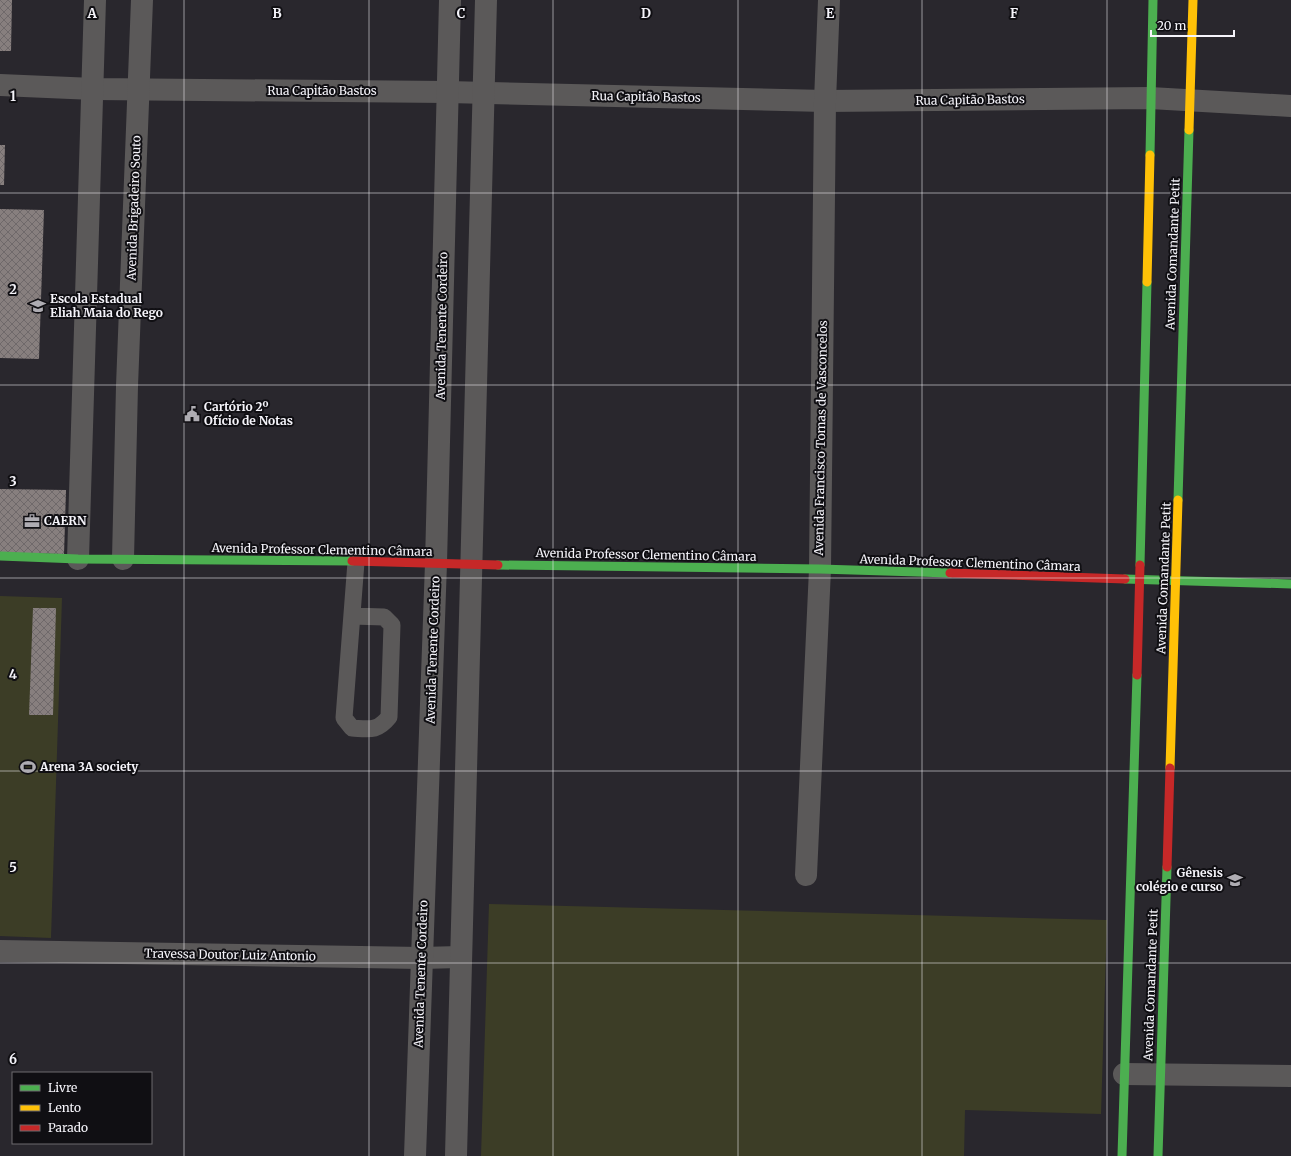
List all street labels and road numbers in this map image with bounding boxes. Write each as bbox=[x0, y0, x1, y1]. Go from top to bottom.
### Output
street label: Rua Capitão Bastos bbox=[267, 83, 377, 98]
street label: Rua Capitão Bastos bbox=[591, 88, 701, 105]
street label: Rua Capitão Bastos bbox=[915, 91, 1025, 108]
street label: Avenida Brigadeiro Souto bbox=[123, 135, 144, 282]
street label: Avenida Comandante Petit bbox=[1162, 177, 1183, 331]
street label: Avenida Tenente Cordeiro bbox=[433, 252, 450, 401]
street label: Avenida Francisco Tomas de Vasconcelos bbox=[811, 320, 830, 557]
street label: Avenida Comandante Petit bbox=[1153, 501, 1174, 655]
street label: Avenida Professor Clementino Câmara bbox=[210, 540, 433, 559]
street label: Avenida Professor Clementino Câmara bbox=[534, 545, 757, 564]
street label: Avenida Professor Clementino Câmara bbox=[858, 551, 1081, 574]
street label: Avenida Tenente Cordeiro bbox=[422, 576, 443, 725]
street label: Avenida Tenente Cordeiro bbox=[410, 900, 431, 1049]
street label: Avenida Comandante Petit bbox=[1140, 908, 1161, 1062]
street label: Travessa Doutor Luiz Antonio bbox=[144, 946, 316, 963]

